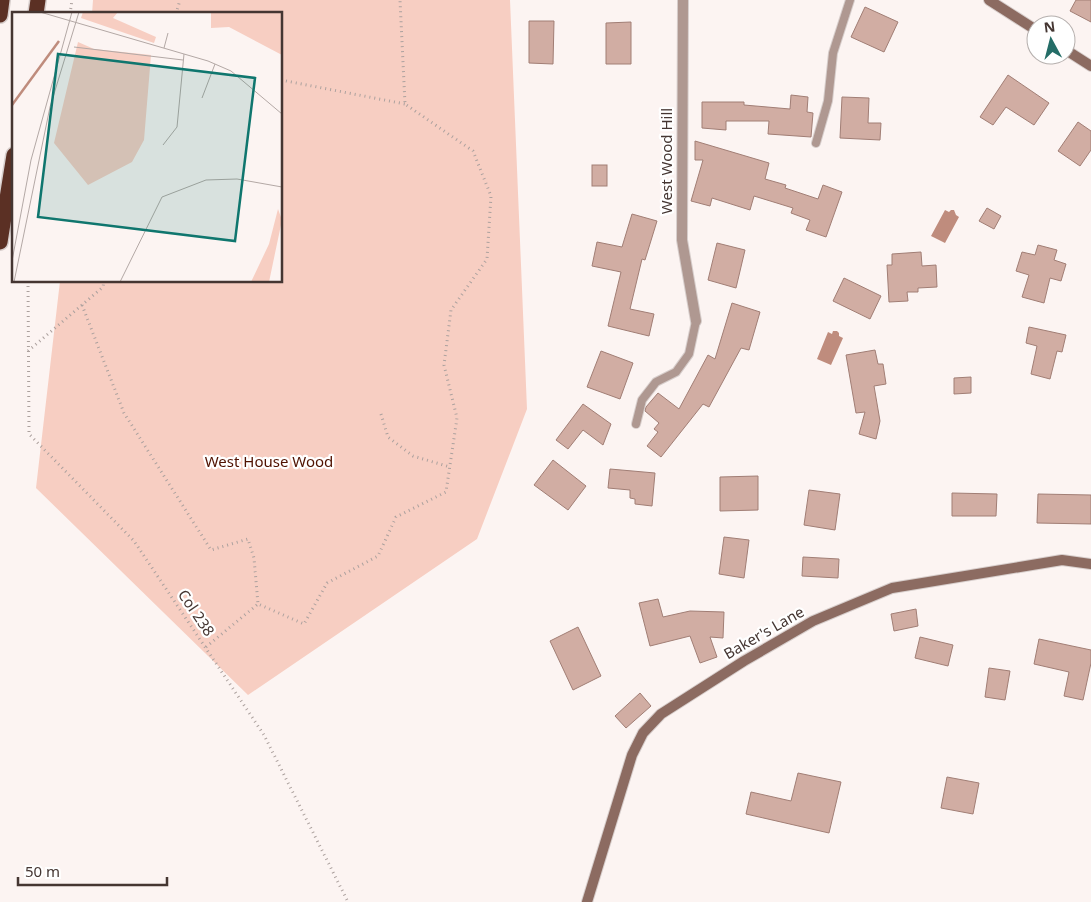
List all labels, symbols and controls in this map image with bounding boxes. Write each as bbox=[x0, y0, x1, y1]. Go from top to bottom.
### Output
inset map bbox=[12, 12, 282, 282]
north arrow bbox=[1026, 15, 1076, 65]
text: N bbox=[1043, 16, 1056, 37]
street label: West Wood Hill bbox=[656, 108, 676, 214]
park label: West House Wood bbox=[205, 451, 333, 471]
street label: Col 238 bbox=[174, 585, 220, 640]
street label: Baker's Lane bbox=[720, 601, 807, 663]
scale bar bbox=[18, 854, 166, 886]
text: 50 m bbox=[25, 861, 60, 881]

